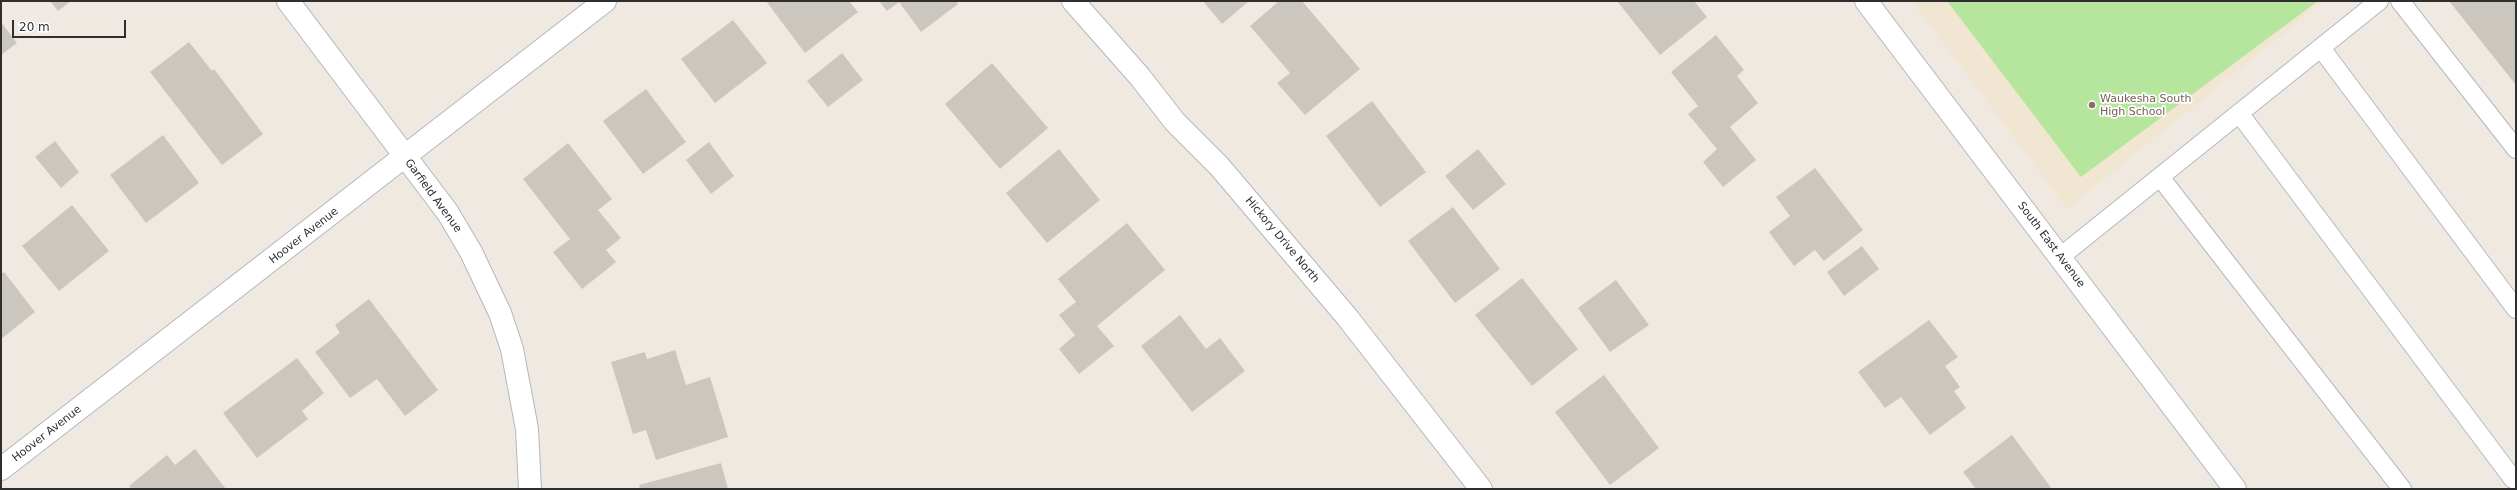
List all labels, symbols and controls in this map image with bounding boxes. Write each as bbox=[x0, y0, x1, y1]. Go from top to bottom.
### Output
scale bar bbox=[14, 12, 128, 38]
text: 20 m bbox=[19, 20, 50, 34]
place label: Waukesha South High School bbox=[2100, 92, 2192, 118]
marker: Waukesha South High School bbox=[2087, 100, 2097, 110]
street label: Garfield Avenue bbox=[402, 157, 464, 235]
street label: Hickory Drive North bbox=[1242, 194, 1322, 286]
street label: South East Avenue bbox=[2015, 200, 2087, 290]
street label: Hoover Avenue bbox=[267, 205, 341, 267]
street label: Hoover Avenue bbox=[10, 403, 84, 465]

